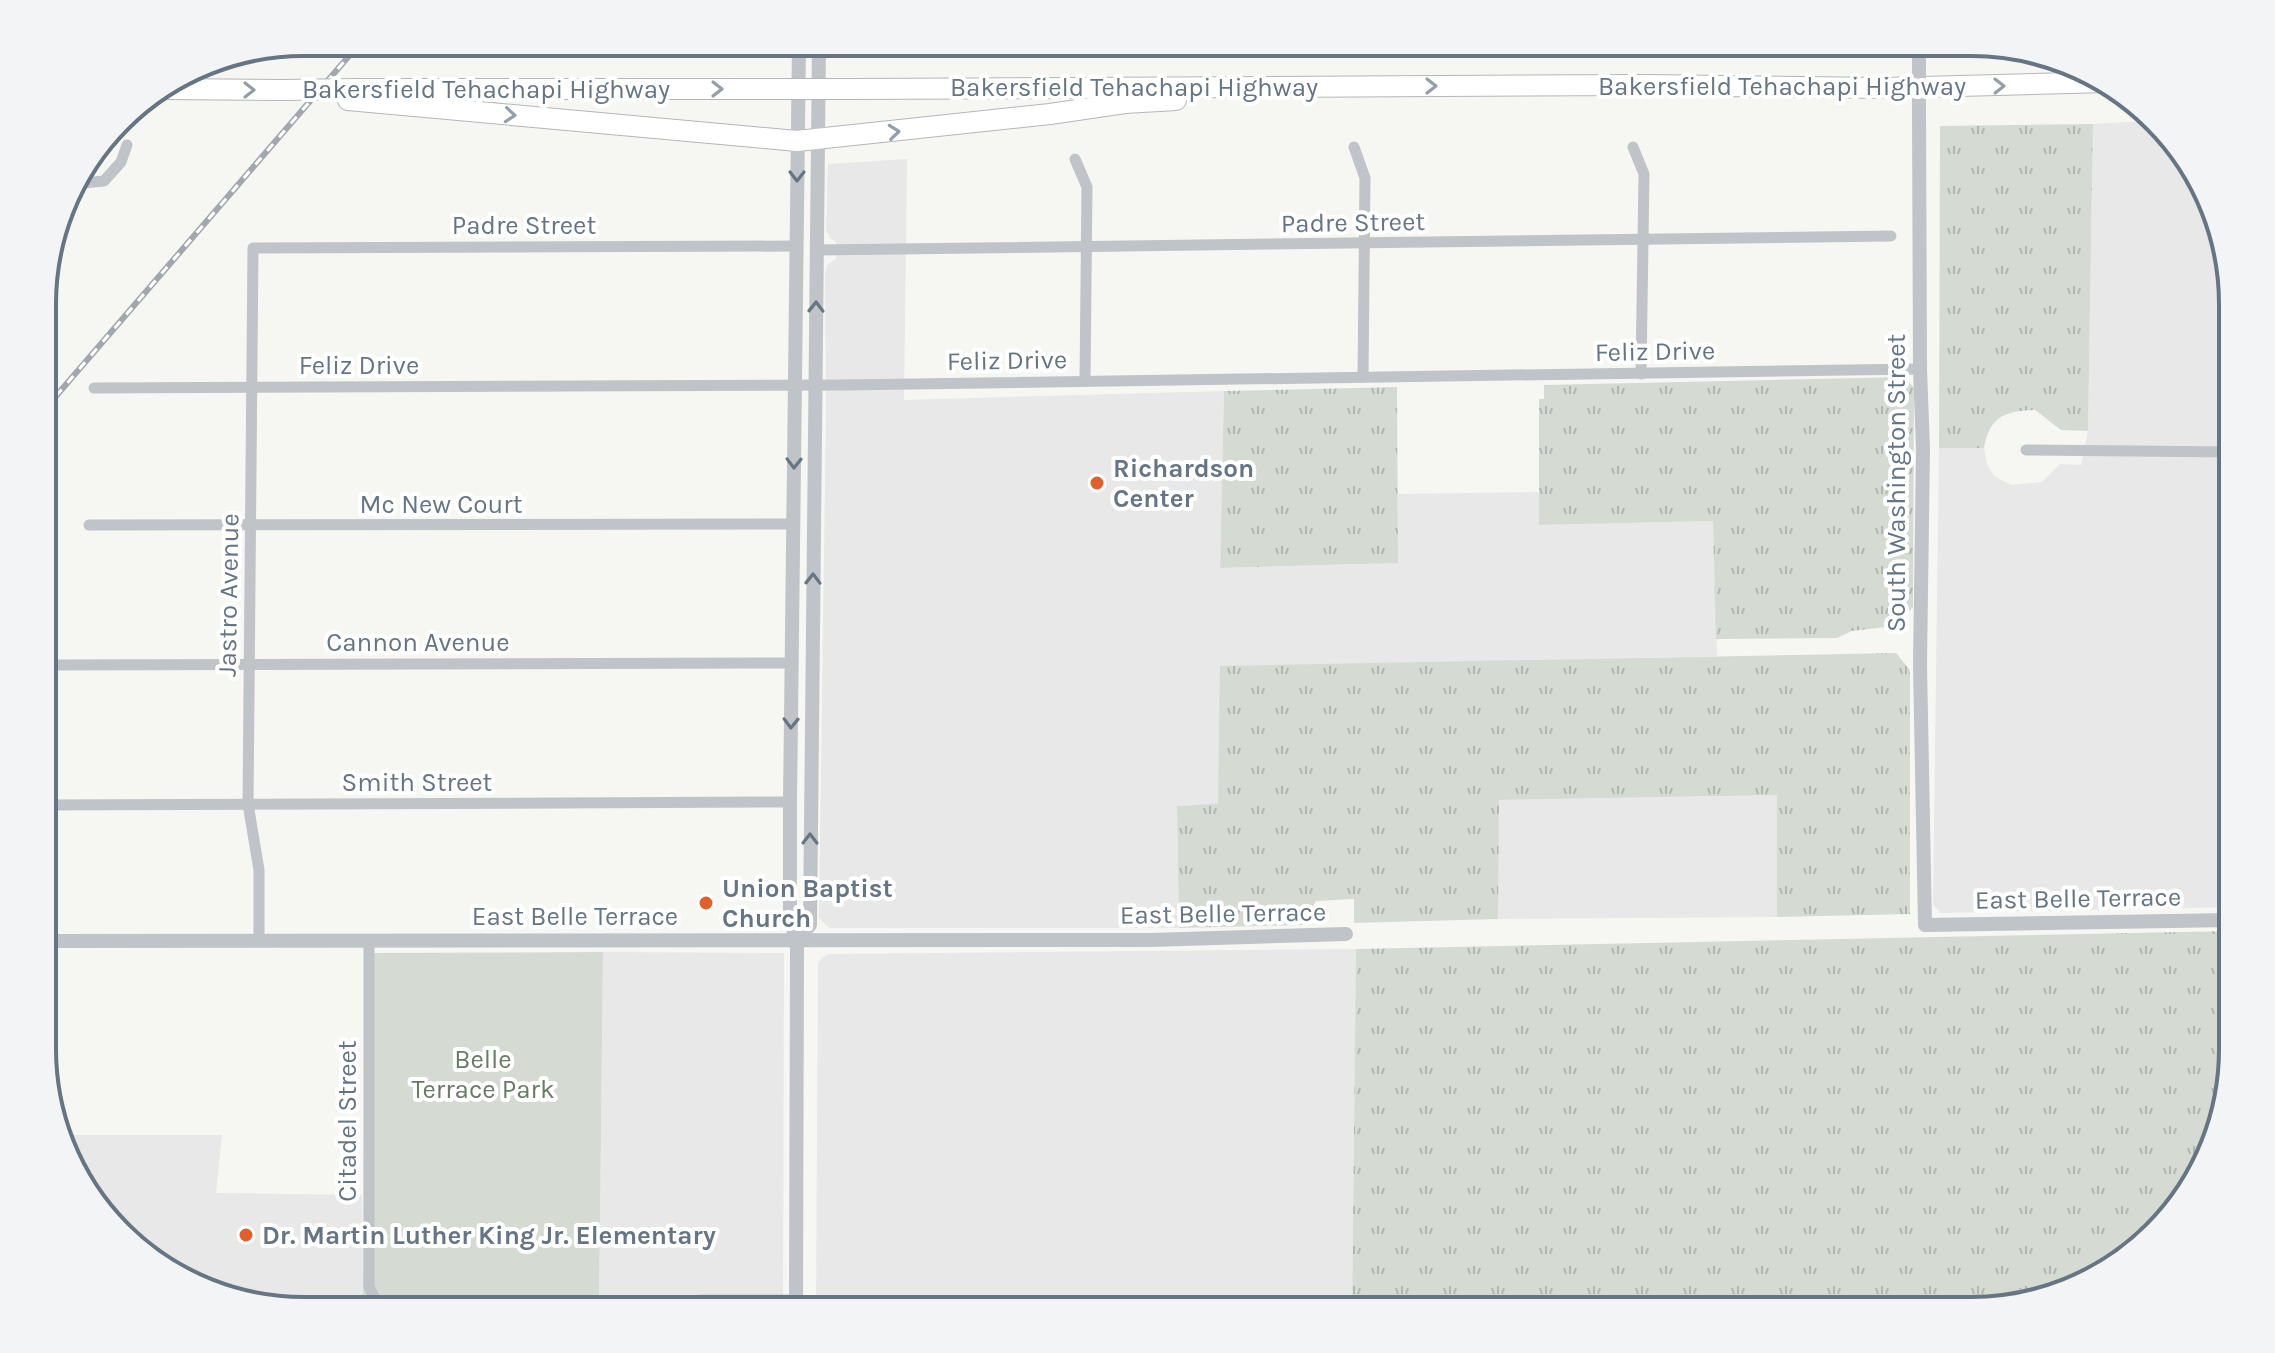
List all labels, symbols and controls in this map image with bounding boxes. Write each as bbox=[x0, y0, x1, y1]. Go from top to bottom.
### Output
street label: Bakersfield Tehachapi Highway bbox=[1598, 71, 1966, 102]
street label: Bakersfield Tehachapi Highway bbox=[950, 72, 1318, 103]
street label: Bakersfield Tehachapi Highway bbox=[302, 74, 670, 105]
one-way arrow bbox=[1425, 77, 1438, 95]
one-way arrow bbox=[1993, 77, 2006, 95]
one-way arrow bbox=[711, 80, 724, 98]
one-way arrow bbox=[243, 81, 256, 98]
one-way arrow bbox=[504, 106, 517, 123]
one-way arrow bbox=[888, 123, 901, 140]
one-way arrow bbox=[788, 170, 806, 183]
street label: Padre Street bbox=[1281, 206, 1426, 239]
street label: Padre Street bbox=[452, 210, 596, 241]
one-way arrow bbox=[807, 300, 825, 313]
street label: South Washington Street bbox=[1881, 333, 1912, 632]
street label: Feliz Drive bbox=[1594, 335, 1716, 368]
street label: Feliz Drive bbox=[946, 344, 1068, 377]
street label: Feliz Drive bbox=[299, 350, 419, 381]
place label: Richardson Center bbox=[1113, 453, 1254, 514]
one-way arrow bbox=[785, 457, 802, 470]
marker: Richardson Center bbox=[1088, 474, 1106, 492]
street label: Mc New Court bbox=[360, 489, 523, 520]
street label: Jastro Avenue bbox=[212, 513, 245, 677]
one-way arrow bbox=[804, 572, 822, 585]
street label: Cannon Avenue bbox=[326, 627, 510, 658]
one-way arrow bbox=[782, 717, 799, 730]
street label: Smith Street bbox=[342, 767, 493, 798]
one-way arrow bbox=[801, 832, 819, 845]
place label: Union Baptist Church bbox=[722, 873, 893, 934]
street label: East Belle Terrace bbox=[1975, 881, 2181, 916]
marker: Union Baptist Church bbox=[697, 894, 715, 912]
street label: East Belle Terrace bbox=[1120, 896, 1326, 931]
street label: East Belle Terrace bbox=[472, 901, 678, 932]
street label: Citadel Street bbox=[332, 1040, 363, 1202]
park label: Belle Terrace Park bbox=[411, 1044, 555, 1105]
place label: Dr. Martin Luther King Jr. Elementary bbox=[262, 1220, 716, 1251]
marker: Dr. Martin Luther King Jr. Elementary bbox=[237, 1226, 255, 1244]

